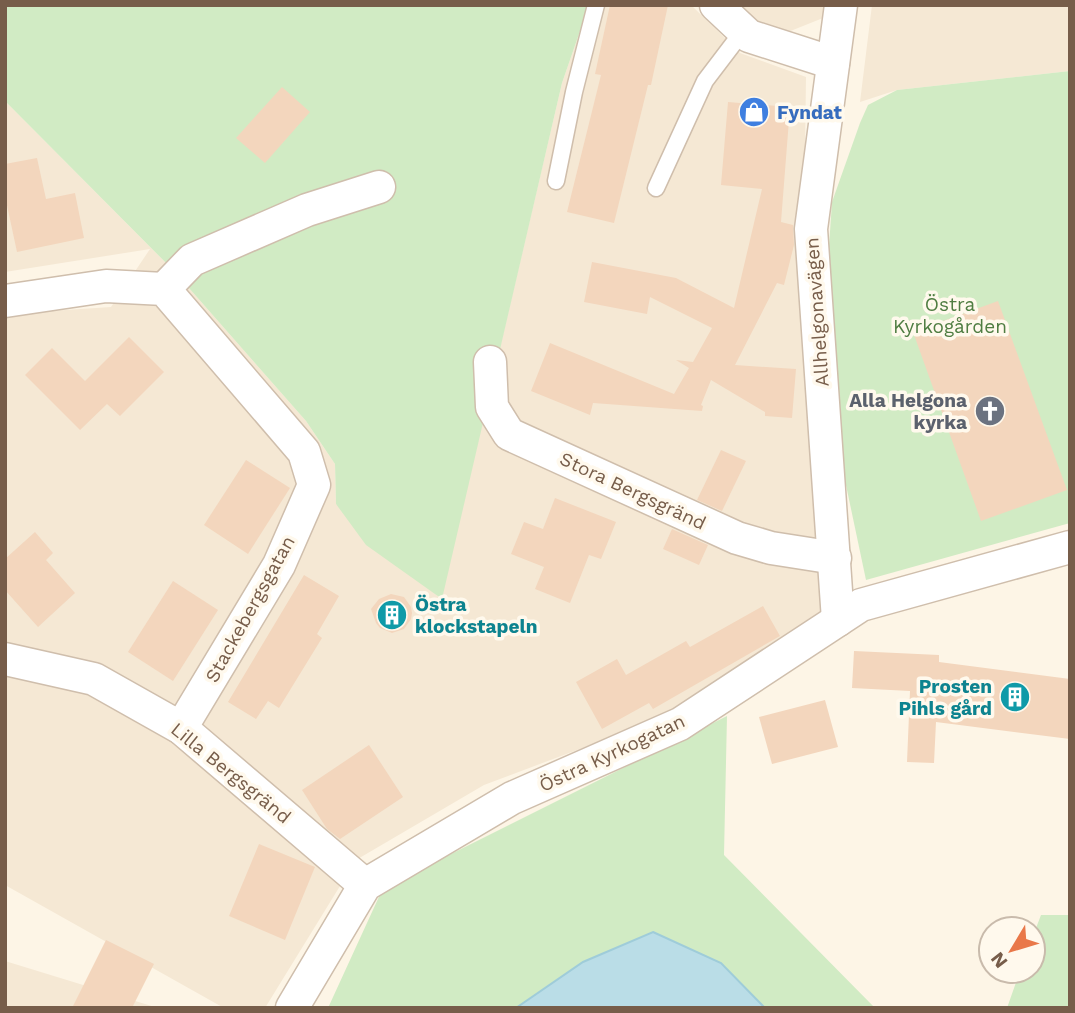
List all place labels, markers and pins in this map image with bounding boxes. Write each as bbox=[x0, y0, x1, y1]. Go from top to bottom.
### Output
shop icon: Fyndat bbox=[737, 95, 771, 129]
place label: Fyndat bbox=[777, 101, 842, 124]
place label: Alla Helgona kyrka bbox=[849, 389, 967, 434]
church icon: Alla Helgona kyrka bbox=[973, 394, 1007, 428]
place label: Östra klockstapeln bbox=[415, 593, 537, 638]
building icon: Östra klockstapeln bbox=[375, 598, 409, 632]
place label: Prosten Pihls gård bbox=[899, 675, 992, 720]
building icon: Prosten Pihls gård bbox=[998, 680, 1032, 714]

